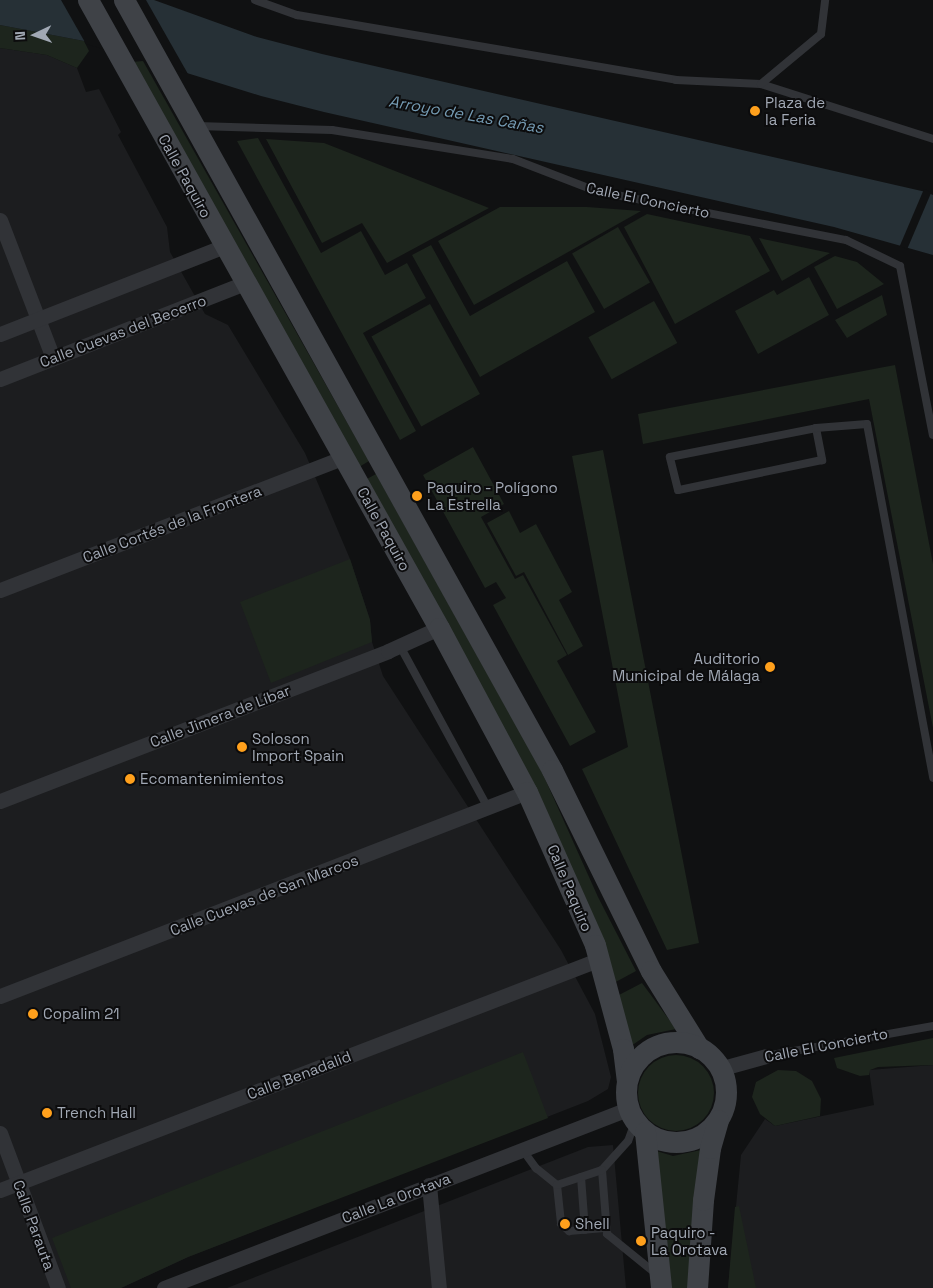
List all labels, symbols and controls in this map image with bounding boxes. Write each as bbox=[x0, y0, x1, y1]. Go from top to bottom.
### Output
north arrow bbox=[10, 10, 60, 60]
text: N bbox=[11, 31, 29, 41]
water label: Arroyo de Las Cañas bbox=[387, 92, 545, 138]
place label: Plaza de la Feria bbox=[765, 93, 825, 128]
marker: Plaza de la Feria bbox=[749, 105, 761, 117]
street label: Calle Paquiro bbox=[155, 131, 215, 221]
street label: Calle El Concierto bbox=[585, 178, 711, 222]
street label: Calle Cuevas del Becerro bbox=[37, 291, 209, 371]
place label: Paquiro - Polígono La Estrella bbox=[427, 478, 559, 513]
street label: Calle Cortés de la Frontera bbox=[80, 482, 264, 566]
street label: Calle Paquiro bbox=[354, 484, 414, 574]
marker: Paquiro - Polígono La Estrella bbox=[411, 490, 423, 502]
place label: Auditorio Municipal de Málaga bbox=[612, 649, 760, 684]
marker: Auditorio Municipal de Málaga bbox=[764, 661, 776, 673]
street label: Calle Jimera de Líbar bbox=[147, 681, 293, 751]
place label: Soloson Import Spain bbox=[252, 729, 344, 764]
marker: Soloson Import Spain bbox=[236, 741, 248, 753]
place label: Ecomantenimientos bbox=[140, 770, 284, 788]
marker: Ecomantenimientos bbox=[124, 773, 136, 785]
street label: Calle Paquiro bbox=[544, 842, 596, 934]
street label: Calle Cuevas de San Marcos bbox=[167, 851, 361, 939]
place label: Copalim 21 bbox=[43, 1005, 120, 1023]
marker: Copalim 21 bbox=[27, 1008, 39, 1020]
street label: Calle El Concierto bbox=[763, 1024, 889, 1066]
street label: Calle Benadalid bbox=[244, 1047, 354, 1103]
place label: Trench Hall bbox=[57, 1104, 136, 1122]
marker: Trench Hall bbox=[41, 1107, 53, 1119]
street label: Calle La Orotava bbox=[339, 1169, 453, 1227]
street label: Calle Parauta bbox=[9, 1178, 59, 1272]
place label: Shell bbox=[575, 1215, 610, 1233]
marker: Shell bbox=[559, 1218, 571, 1230]
place label: Paquiro - La Orotava bbox=[651, 1223, 728, 1258]
marker: Paquiro - La Orotava bbox=[635, 1235, 647, 1247]

